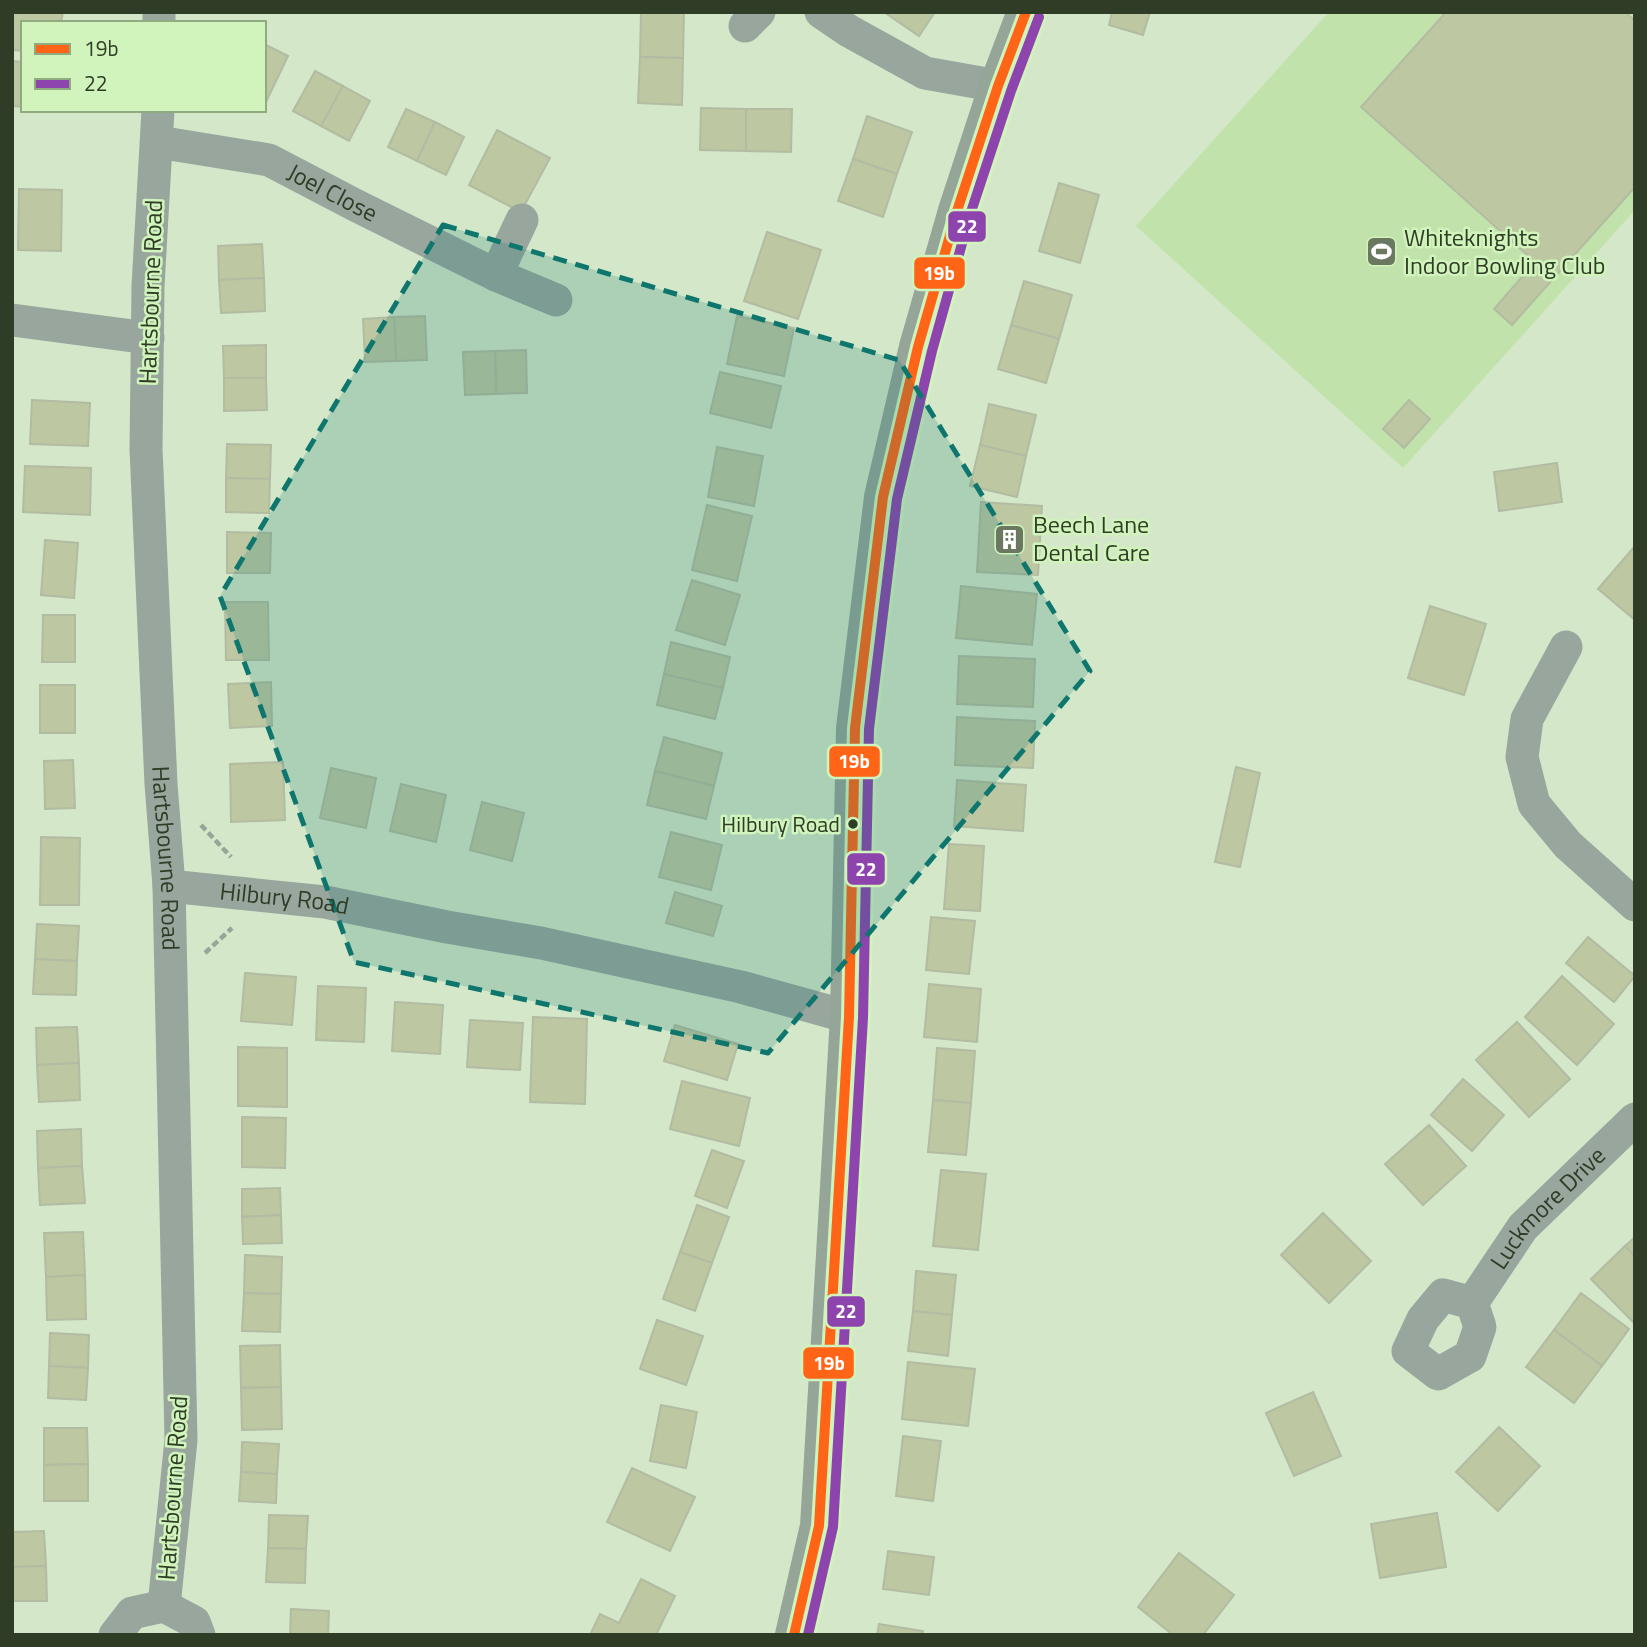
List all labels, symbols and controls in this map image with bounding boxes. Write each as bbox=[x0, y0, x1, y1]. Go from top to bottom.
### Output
legend bbox=[21, 21, 266, 112]
text: 19b bbox=[84, 32, 119, 64]
text: 22 bbox=[84, 67, 108, 99]
street label: Joel Close bbox=[282, 154, 384, 230]
street label: Hartsbourne Road bbox=[129, 199, 171, 385]
line badge: 22 bbox=[947, 210, 987, 243]
text: 22 bbox=[956, 211, 978, 240]
place label: Whiteknights Indoor Bowling Club bbox=[1404, 219, 1605, 283]
sports icon: Whiteknights Indoor Bowling Club bbox=[1364, 235, 1398, 269]
line badge: 19b bbox=[913, 256, 966, 290]
text: 19b bbox=[923, 258, 955, 287]
place label: Beech Lane Dental Care bbox=[1033, 506, 1150, 570]
building icon: Beech Lane Dental Care bbox=[993, 522, 1027, 556]
line badge: 19b bbox=[828, 745, 881, 778]
text: 19b bbox=[838, 746, 870, 775]
street label: Hartsbourne Road bbox=[143, 765, 189, 951]
place label: Hilbury Road bbox=[721, 807, 840, 841]
marker: Hilbury Road bbox=[846, 817, 860, 831]
line badge: 22 bbox=[846, 852, 886, 886]
text: 22 bbox=[855, 854, 877, 883]
street label: Hilbury Road bbox=[218, 872, 352, 923]
street label: Luckmore Drive bbox=[1480, 1138, 1613, 1276]
line badge: 22 bbox=[826, 1295, 866, 1328]
text: 22 bbox=[835, 1296, 857, 1325]
line badge: 19b bbox=[802, 1346, 855, 1380]
text: 19b bbox=[813, 1348, 845, 1377]
street label: Hartsbourne Road bbox=[148, 1395, 196, 1581]

